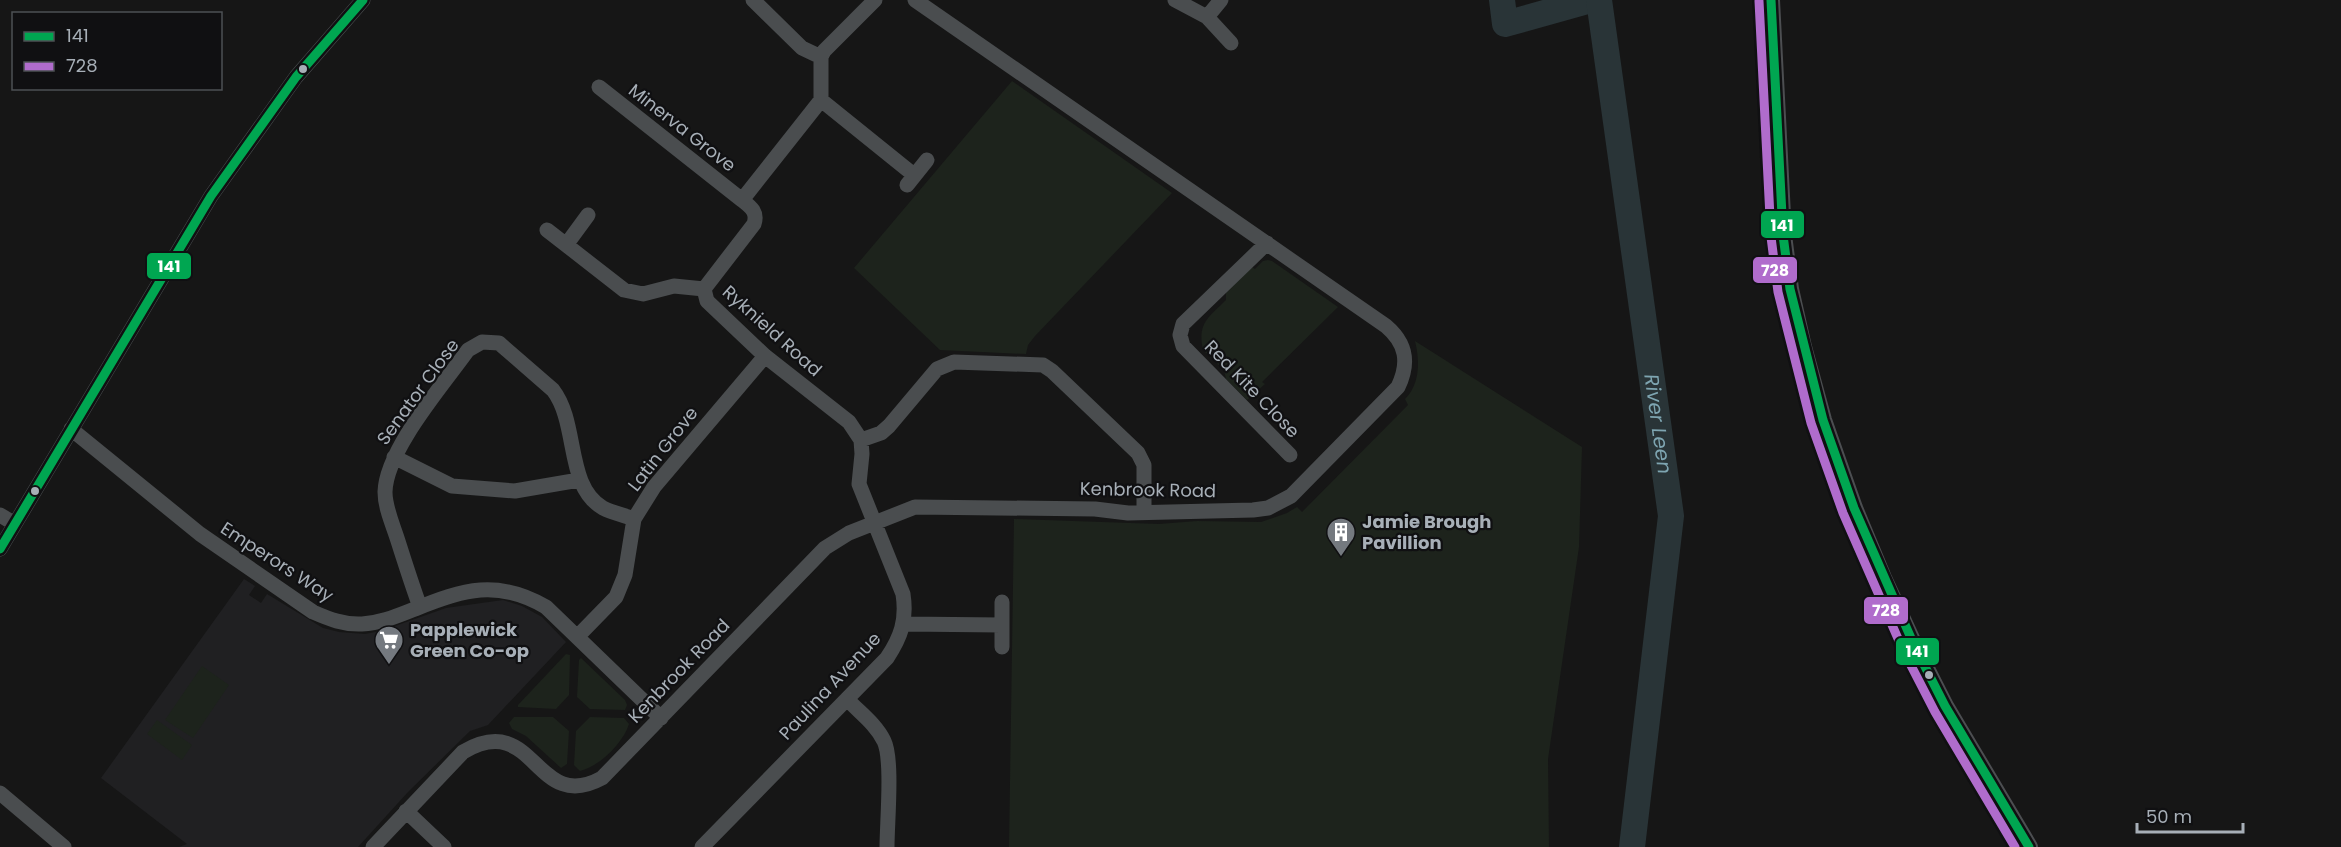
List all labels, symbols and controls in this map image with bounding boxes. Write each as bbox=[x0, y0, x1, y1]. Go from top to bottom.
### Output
legend bbox=[12, 12, 222, 90]
text: 141 bbox=[66, 23, 89, 48]
text: 728 bbox=[66, 53, 98, 78]
unlabelled marker bbox=[297, 63, 309, 75]
street label: Minerva Grove bbox=[623, 78, 741, 177]
line badge: 141 bbox=[1760, 210, 1805, 239]
text: 141 bbox=[1771, 214, 1793, 237]
line badge: 141 bbox=[146, 252, 192, 280]
text: 141 bbox=[158, 255, 180, 278]
line badge: 728 bbox=[1752, 256, 1798, 284]
text: 728 bbox=[1761, 259, 1789, 282]
street label: Ryknield Road bbox=[717, 279, 827, 382]
street label: Senator Close bbox=[371, 334, 465, 450]
street label: Red Kite Close bbox=[1199, 334, 1306, 443]
water label: River Leen bbox=[1637, 372, 1679, 476]
street label: Latin Grove bbox=[622, 401, 703, 496]
street label: Kenbrook Road bbox=[1080, 476, 1216, 503]
unlabelled marker bbox=[29, 485, 41, 497]
place label: Jamie Brough Pavillion bbox=[1362, 509, 1491, 555]
street label: Emperors Way bbox=[216, 516, 339, 607]
building icon: Jamie Brough Pavillion bbox=[1325, 516, 1357, 558]
line badge: 728 bbox=[1863, 596, 1909, 625]
text: 728 bbox=[1872, 599, 1900, 622]
street label: Kenbrook Road bbox=[622, 613, 735, 728]
place label: Papplewick Green Co-op bbox=[410, 617, 529, 663]
supermarket icon: Papplewick Green Co-op bbox=[373, 624, 405, 666]
street label: Paulina Avenue bbox=[773, 626, 886, 745]
line badge: 141 bbox=[1895, 637, 1940, 666]
text: 141 bbox=[1906, 640, 1928, 663]
unlabelled marker bbox=[1923, 669, 1935, 681]
scale bar bbox=[2137, 796, 2244, 834]
text: 50 m bbox=[2146, 804, 2192, 829]

